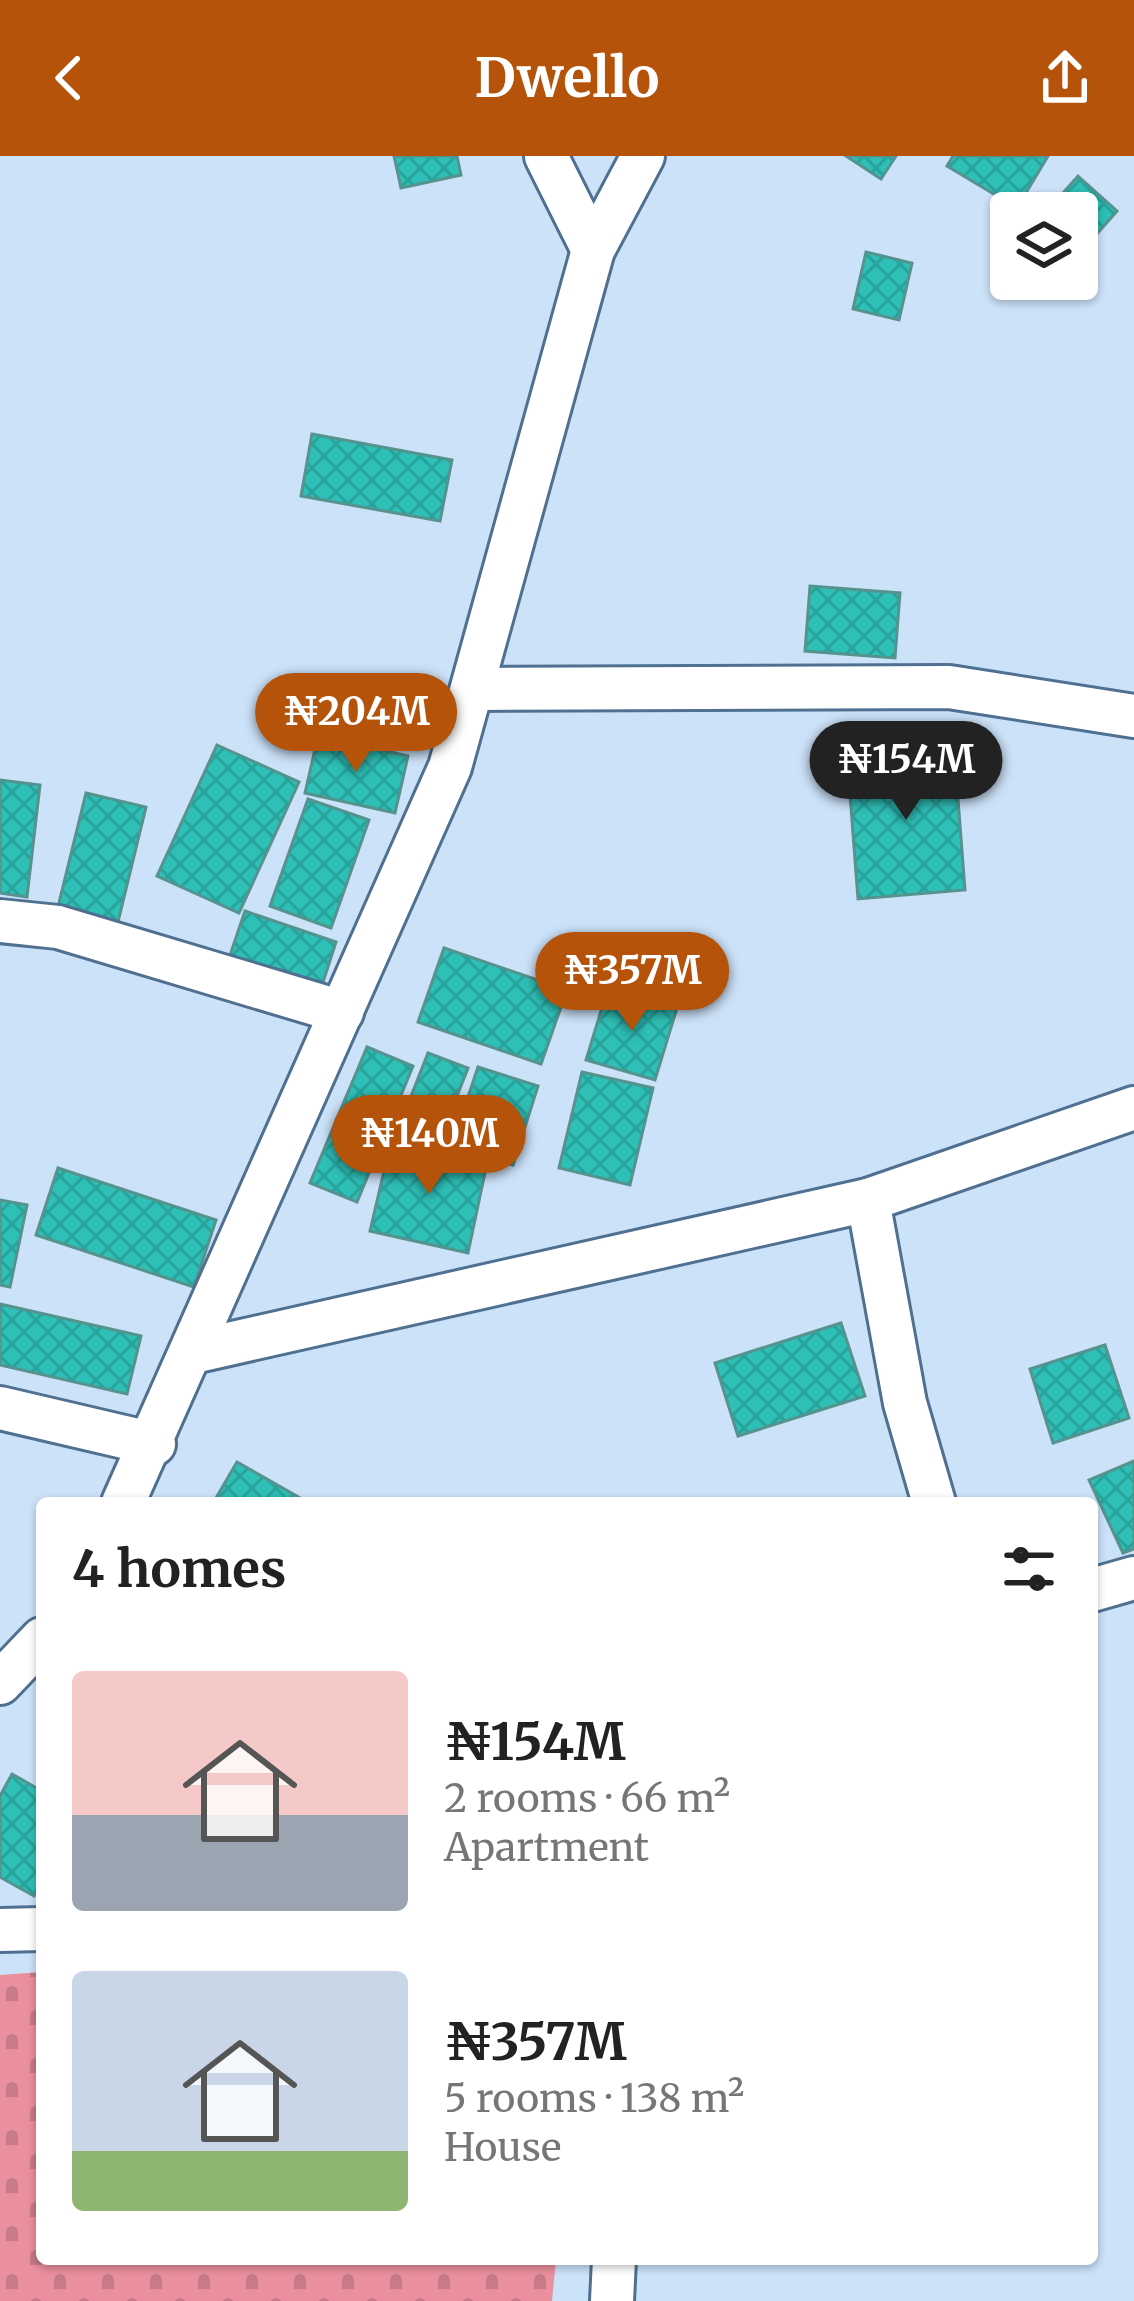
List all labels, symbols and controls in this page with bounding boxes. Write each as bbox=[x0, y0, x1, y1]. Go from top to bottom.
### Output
text: Dwello bbox=[475, 44, 659, 112]
icon: back bbox=[36, 45, 102, 111]
icon: share bbox=[1032, 45, 1098, 111]
map controls bbox=[990, 192, 1098, 300]
button: layers bbox=[990, 192, 1098, 300]
pin: ₦204M bbox=[272, 673, 440, 775]
text: ₦204M bbox=[282, 687, 430, 736]
pin: ₦154M bbox=[822, 721, 990, 823]
text: ₦154M bbox=[837, 735, 975, 784]
pin: ₦357M bbox=[548, 932, 716, 1034]
text: ₦357M bbox=[562, 946, 702, 995]
pin: ₦140M bbox=[345, 1095, 513, 1197]
text: ₦140M bbox=[359, 1109, 499, 1158]
icon: filters bbox=[996, 1536, 1062, 1602]
text: 4 homes bbox=[72, 1537, 286, 1601]
text: ₦154M bbox=[444, 1710, 626, 1774]
icon: home bbox=[168, 1719, 312, 1863]
text: 2 rooms · 66 m² bbox=[444, 1774, 730, 1823]
text: Apartment bbox=[444, 1823, 649, 1872]
text: ₦357M bbox=[444, 2010, 627, 2074]
icon: home bbox=[168, 2019, 312, 2163]
text: 5 rooms · 138 m² bbox=[444, 2074, 744, 2123]
text: House bbox=[444, 2123, 561, 2172]

